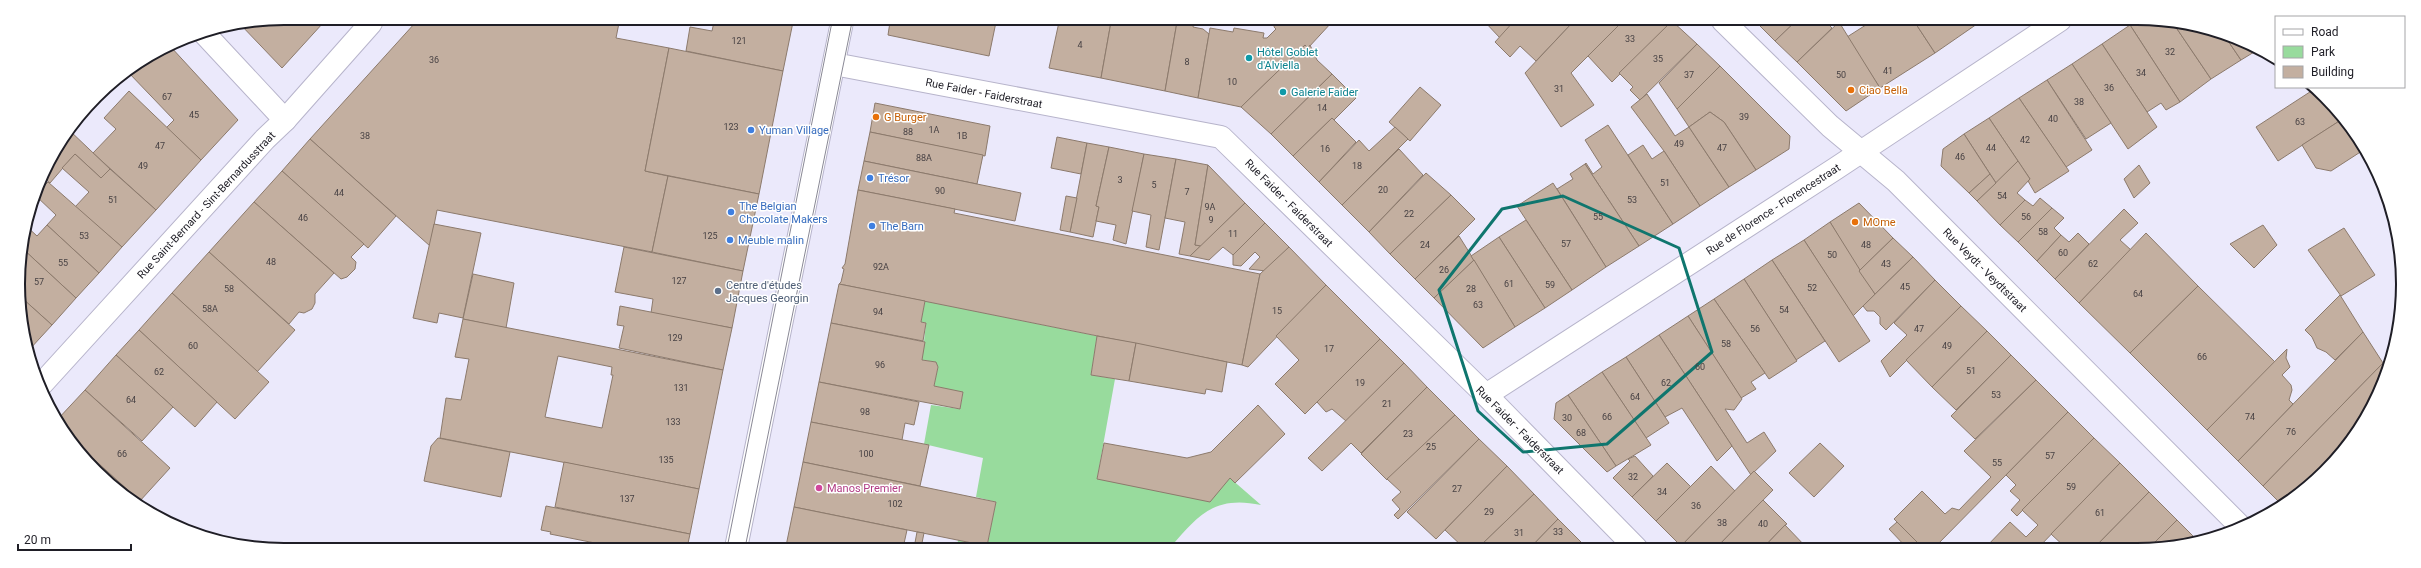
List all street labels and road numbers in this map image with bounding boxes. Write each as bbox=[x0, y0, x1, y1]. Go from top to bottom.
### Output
street label: Rue Faider - Faiderstraat bbox=[924, 76, 1044, 111]
street label: Rue Saint-Bernard - Sint-Bernardusstraat bbox=[135, 129, 278, 282]
street label: Rue Faider - Faiderstraat bbox=[1242, 157, 1336, 250]
street label: Rue de Florence - Florencestraat bbox=[1704, 161, 1843, 258]
street label: Rue Veydt - Veydtstraat bbox=[1940, 226, 2030, 315]
street label: Rue Faider - Faiderstraat bbox=[1473, 384, 1567, 477]

